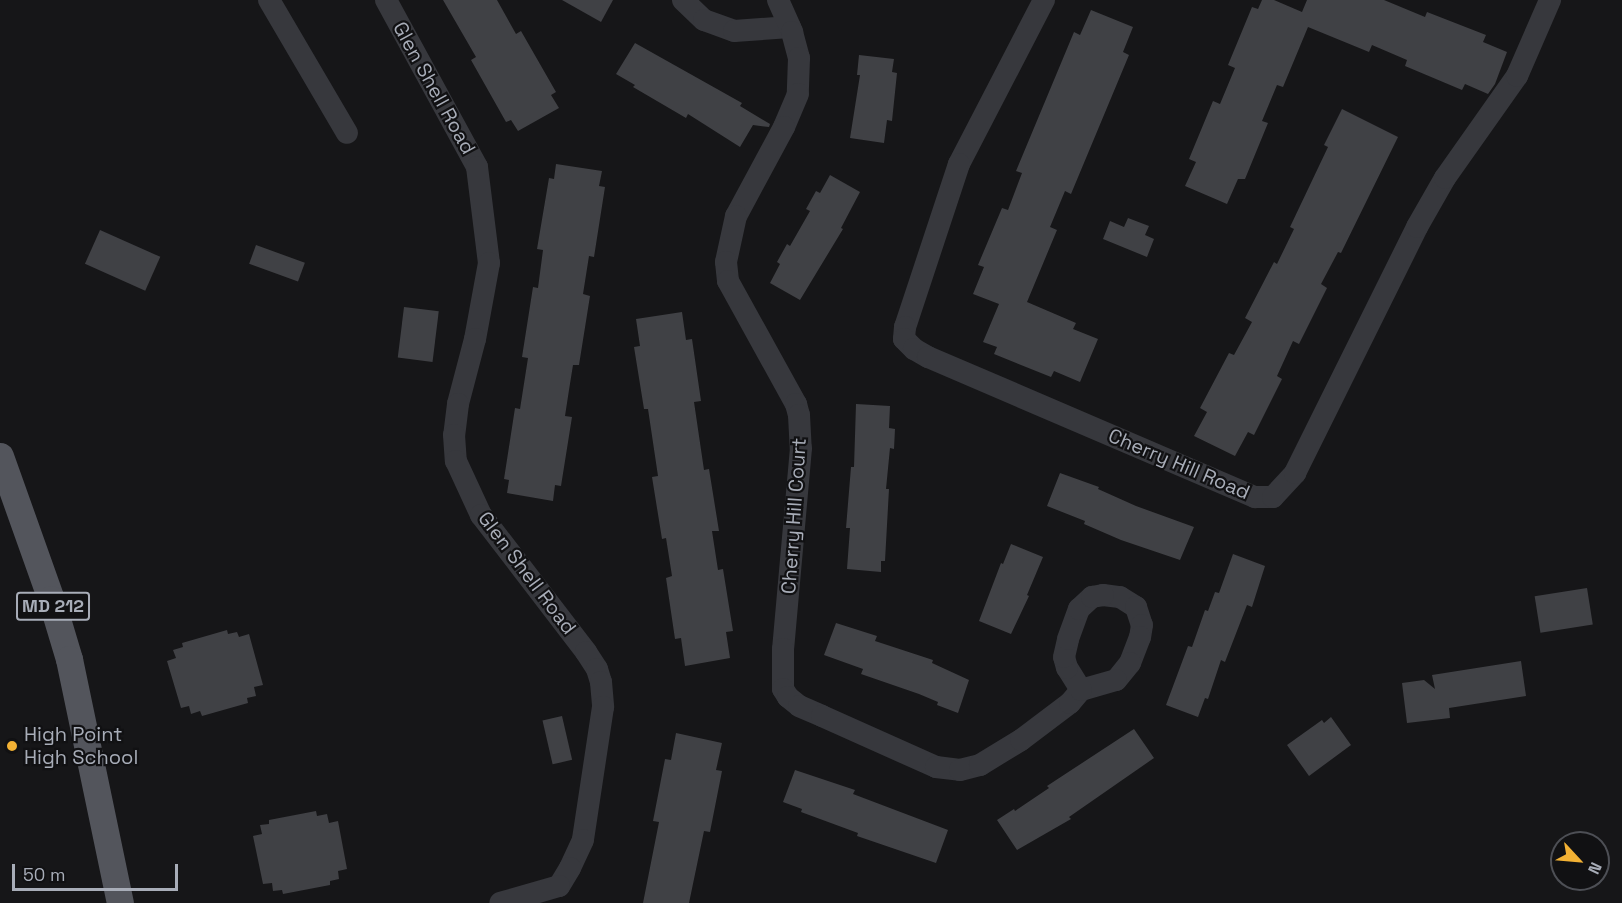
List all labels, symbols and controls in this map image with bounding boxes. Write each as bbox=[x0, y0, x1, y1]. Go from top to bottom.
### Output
street label: Glen Shell Road bbox=[388, 18, 480, 158]
street label: Cherry Hill Road bbox=[1105, 423, 1253, 505]
street label: Cherry Hill Court bbox=[777, 437, 811, 595]
street label: Glen Shell Road bbox=[473, 507, 581, 639]
road number: MD 212 bbox=[16, 591, 90, 621]
place label: High Point High School bbox=[24, 722, 138, 769]
marker: High Point High School bbox=[5, 739, 19, 753]
north arrow bbox=[1550, 831, 1610, 891]
scale bar bbox=[15, 852, 182, 890]
text: N bbox=[1583, 859, 1607, 878]
text: 50 m bbox=[23, 863, 65, 886]

